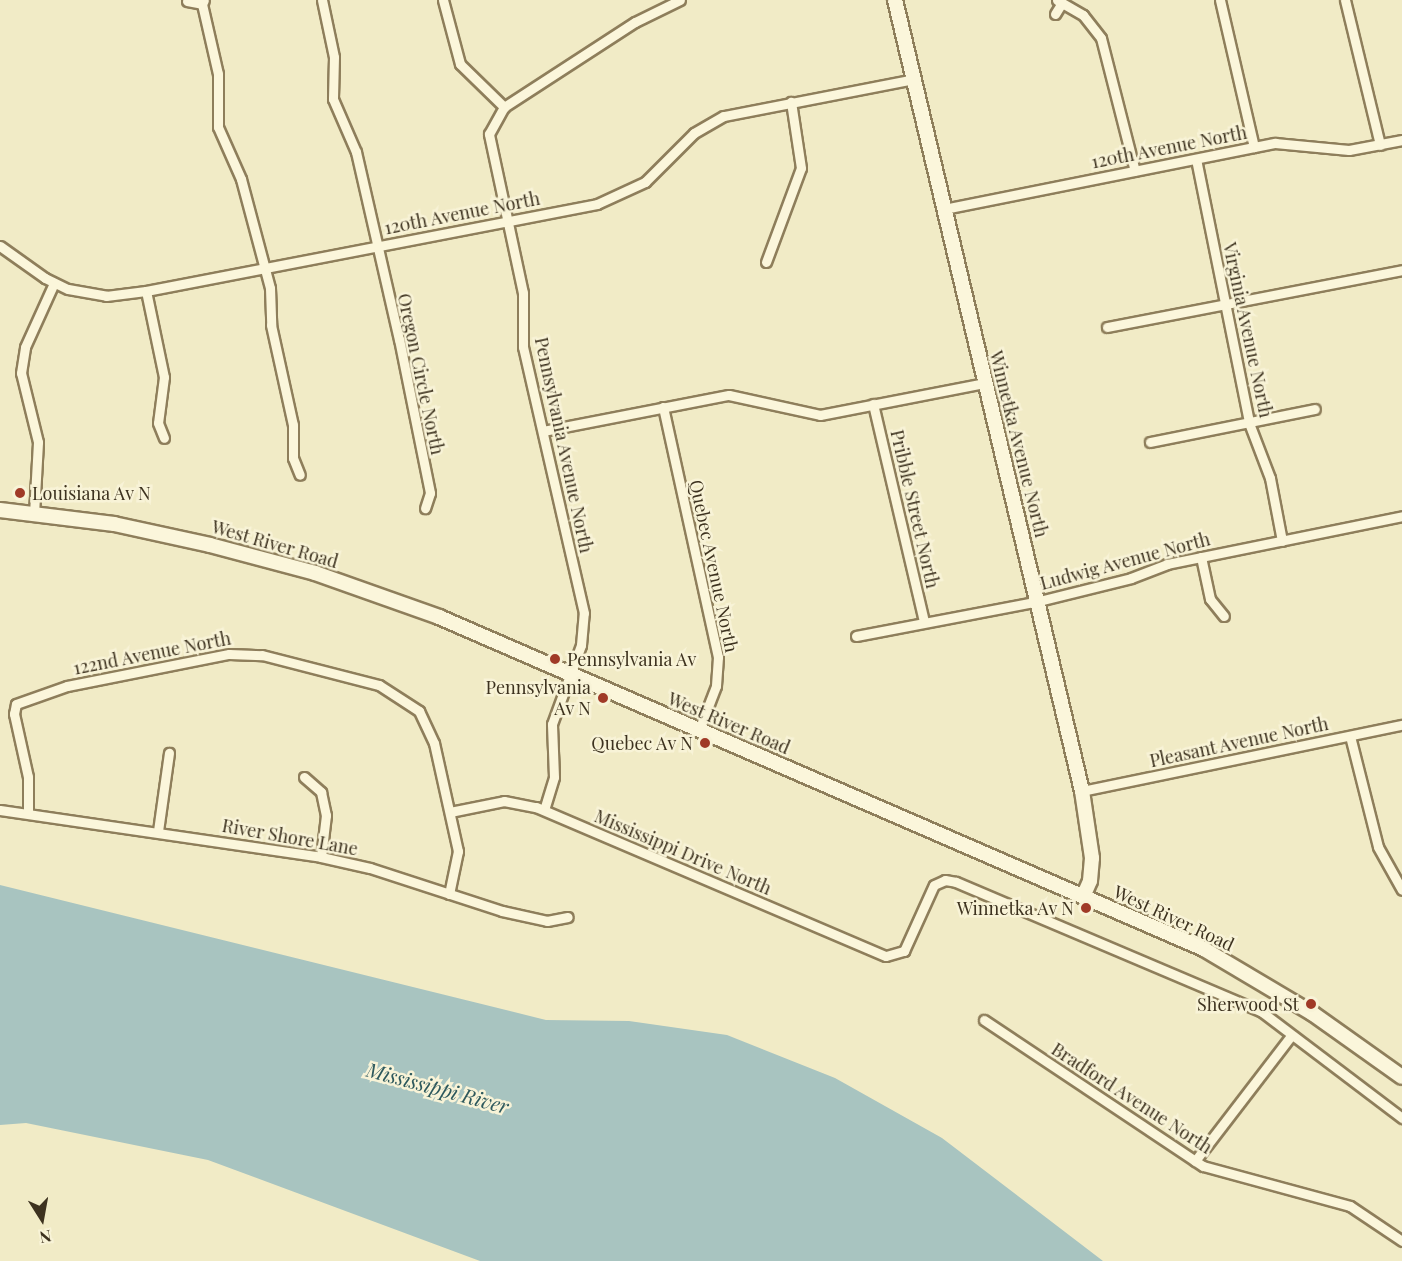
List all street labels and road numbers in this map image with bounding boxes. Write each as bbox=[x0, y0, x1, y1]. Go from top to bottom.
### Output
street label: 120th Avenue North bbox=[1089, 121, 1249, 173]
street label: 120th Avenue North bbox=[382, 187, 542, 239]
street label: Virginia Avenue North bbox=[1219, 240, 1277, 420]
street label: Oregon Circle North bbox=[393, 291, 449, 457]
street label: Pennsylvania Avenue North bbox=[530, 335, 598, 555]
street label: Winnetka Avenue North bbox=[985, 348, 1053, 540]
street label: Pribble Street North bbox=[886, 427, 944, 591]
street label: Quebec Avenue North bbox=[685, 477, 743, 655]
street label: West River Road bbox=[209, 516, 341, 572]
street label: Ludwig Avenue North bbox=[1037, 528, 1213, 594]
street label: 122nd Avenue North bbox=[71, 627, 233, 679]
street label: West River Road bbox=[664, 687, 794, 759]
street label: Pleasant Avenue North bbox=[1147, 712, 1331, 772]
street label: Mississippi Drive North bbox=[591, 805, 775, 899]
street label: River Shore Lane bbox=[220, 814, 360, 860]
street label: West River Road bbox=[1110, 880, 1238, 956]
street label: Bradford Avenue North bbox=[1047, 1038, 1217, 1158]

